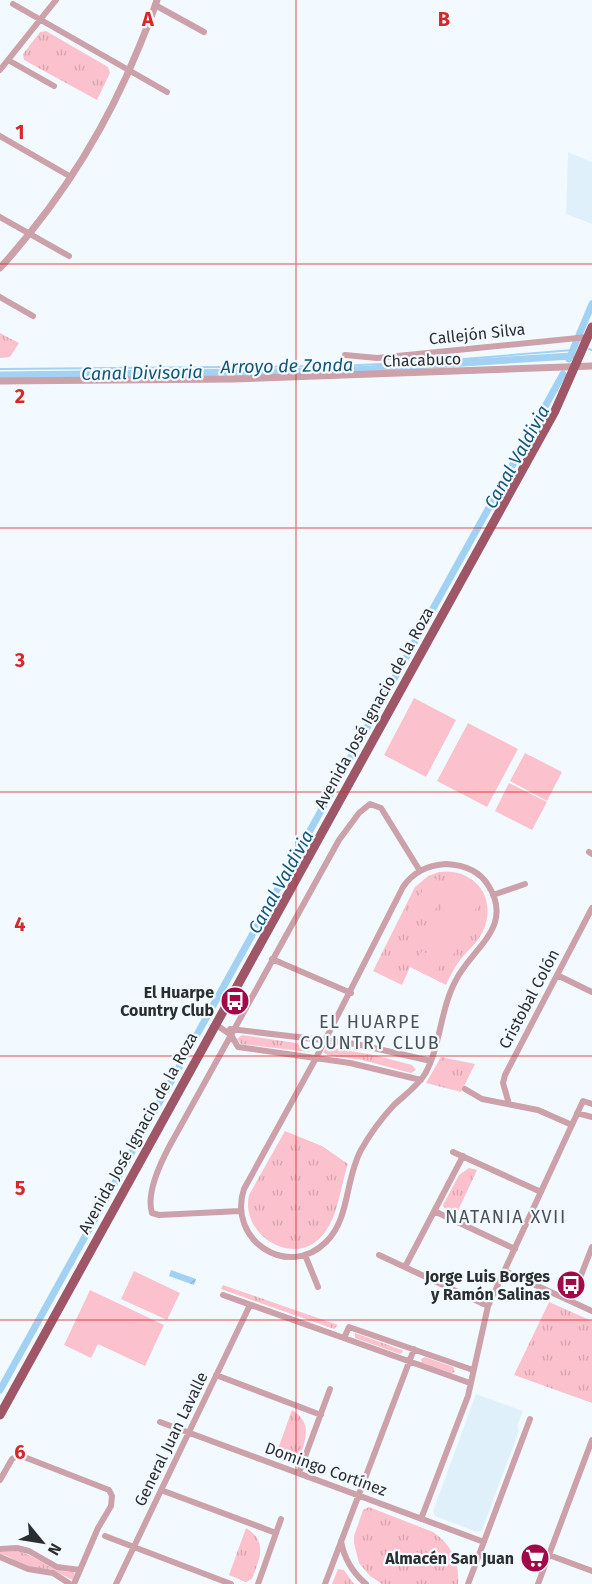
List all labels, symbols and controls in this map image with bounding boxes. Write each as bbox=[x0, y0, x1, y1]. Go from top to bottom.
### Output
text: A bbox=[141, 7, 155, 31]
text: B bbox=[438, 7, 450, 31]
text: 1 bbox=[15, 120, 25, 144]
street label: Callejón Silva bbox=[428, 319, 526, 349]
street label: Chacabuco bbox=[382, 349, 462, 371]
water label: Arroyo de Zonda bbox=[220, 354, 353, 378]
water label: Canal Divisoria bbox=[81, 361, 203, 385]
text: 2 bbox=[15, 384, 25, 408]
water label: Canal Valdivia bbox=[480, 401, 554, 513]
street label: Avenida José Ignacio de la Roza bbox=[310, 604, 438, 812]
text: 3 bbox=[14, 648, 25, 672]
water label: Canal Valdivia bbox=[244, 826, 318, 938]
text: 4 bbox=[14, 912, 26, 936]
street label: Cristobal Colón bbox=[495, 946, 563, 1052]
place label: El Huarpe Country Club bbox=[120, 983, 214, 1020]
bus stop icon: El Huarpe Country Club bbox=[219, 985, 251, 1017]
district label: EL HUARPE COUNTRY CLUB bbox=[300, 1011, 440, 1054]
street label: Avenida José Ignacio de la Roza bbox=[74, 1029, 202, 1237]
text: 5 bbox=[15, 1176, 26, 1200]
district label: NATANIA XVII bbox=[445, 1206, 567, 1228]
place label: Jorge Luis Borges y Ramón Salinas bbox=[424, 1267, 550, 1304]
bus stop icon: Jorge Luis Borges y Ramón Salinas bbox=[555, 1269, 587, 1301]
street label: General Juan Lavalle bbox=[130, 1369, 212, 1509]
street label: Domingo Cortínez bbox=[262, 1438, 390, 1500]
text: 6 bbox=[14, 1440, 26, 1464]
north arrow bbox=[12, 1512, 72, 1572]
text: N bbox=[44, 1540, 65, 1559]
supermarket icon: Almacén San Juan bbox=[519, 1542, 551, 1574]
place label: Almacén San Juan bbox=[384, 1549, 514, 1568]

